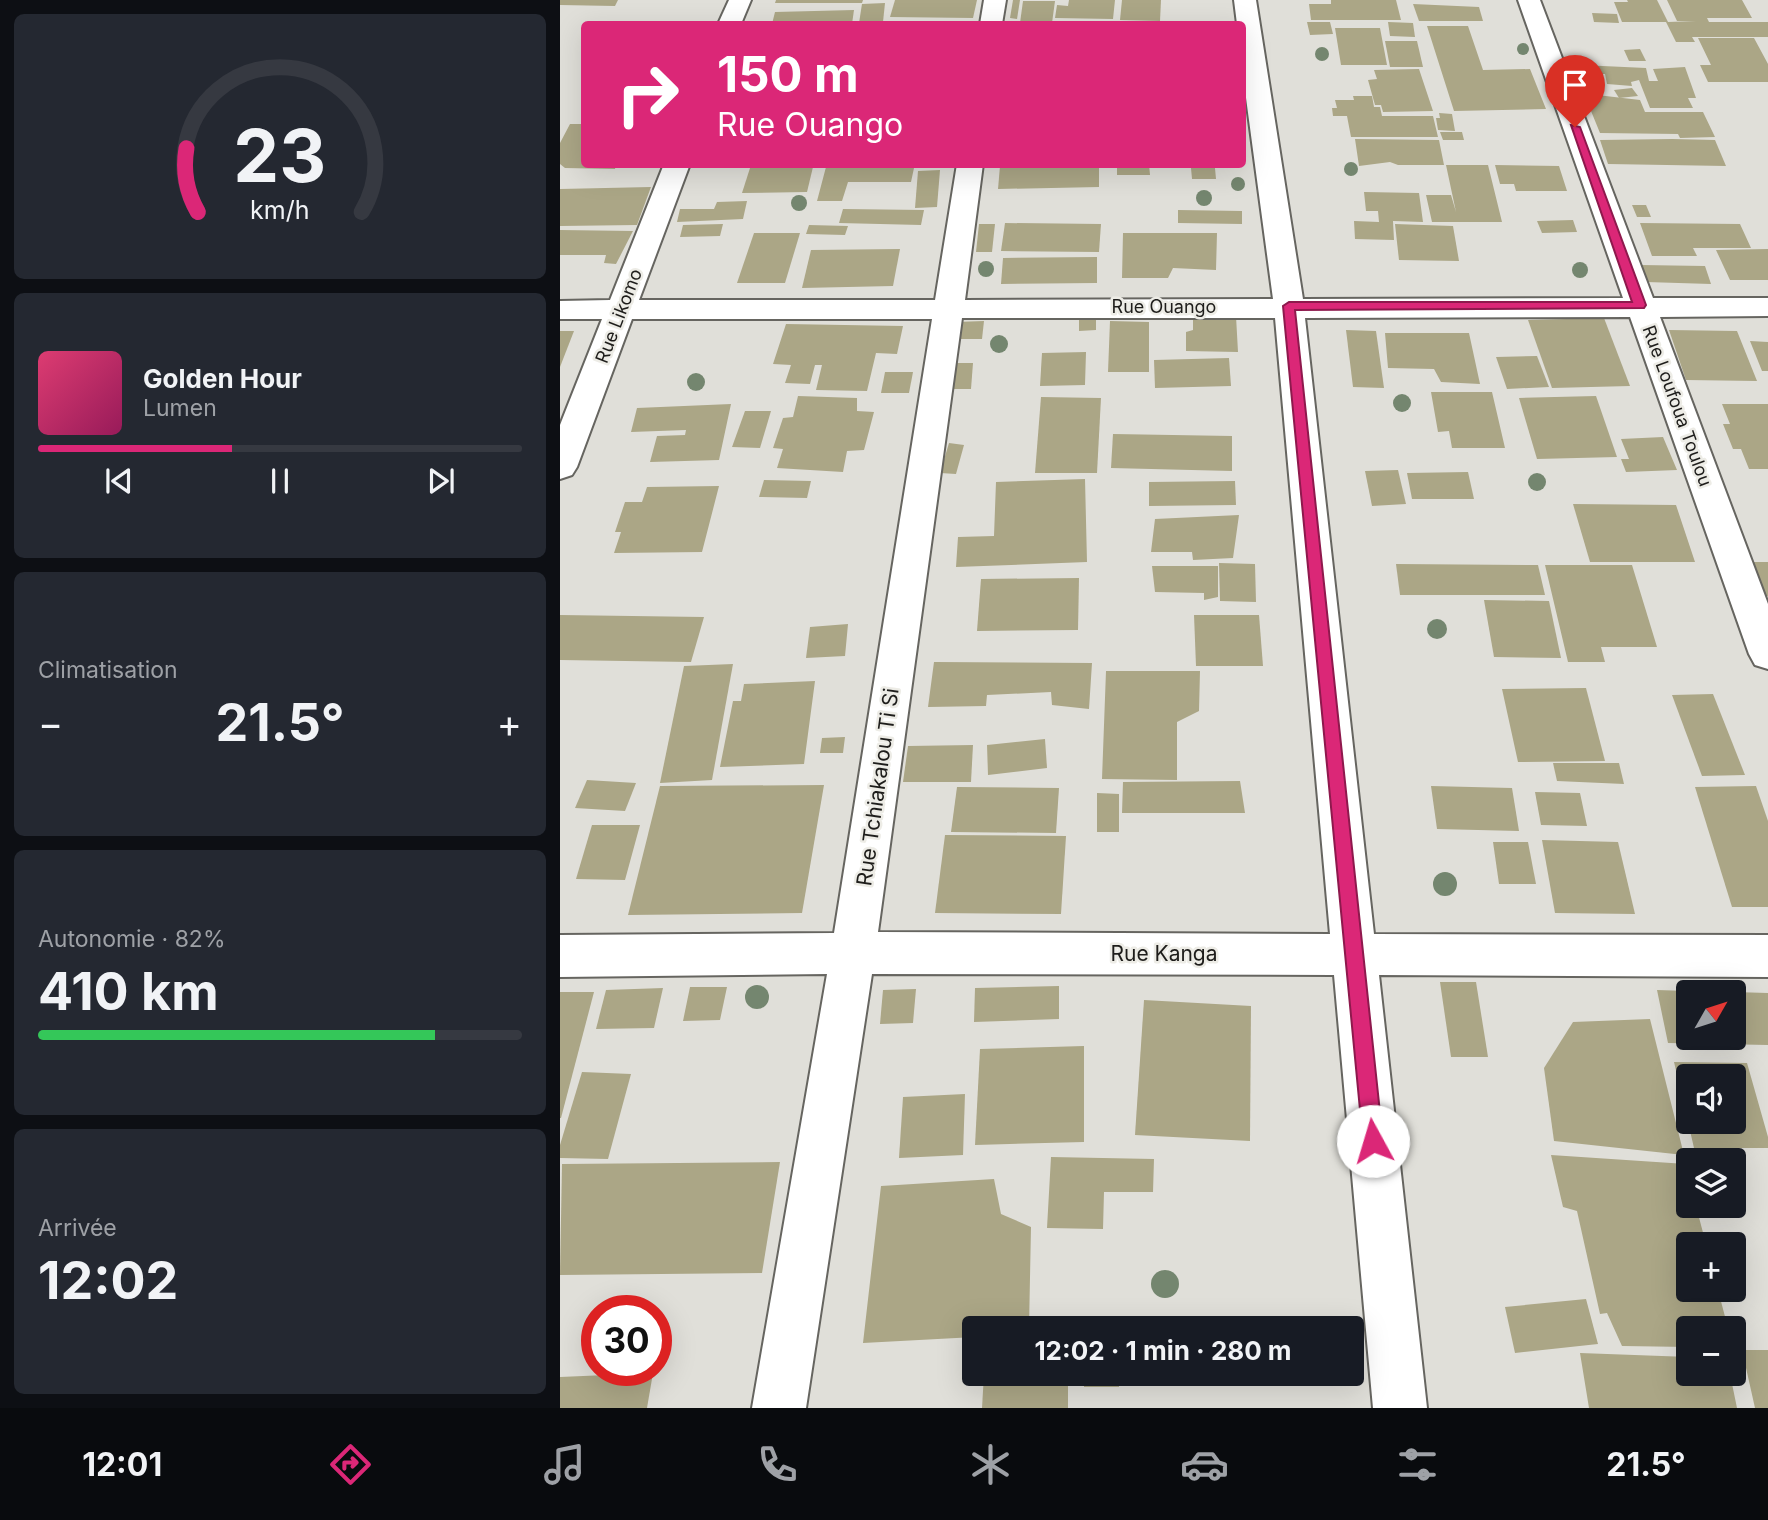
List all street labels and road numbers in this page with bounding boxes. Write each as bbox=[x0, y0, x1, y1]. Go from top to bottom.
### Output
street label: Rue Likomo bbox=[591, 266, 646, 366]
street label: Rue Ouango bbox=[1112, 296, 1216, 317]
street label: Rue Loufoua Toulou bbox=[1639, 323, 1716, 489]
street label: Rue Tchiakalou Ti Si bbox=[851, 686, 904, 888]
street label: Rue Kanga bbox=[1110, 941, 1218, 966]

